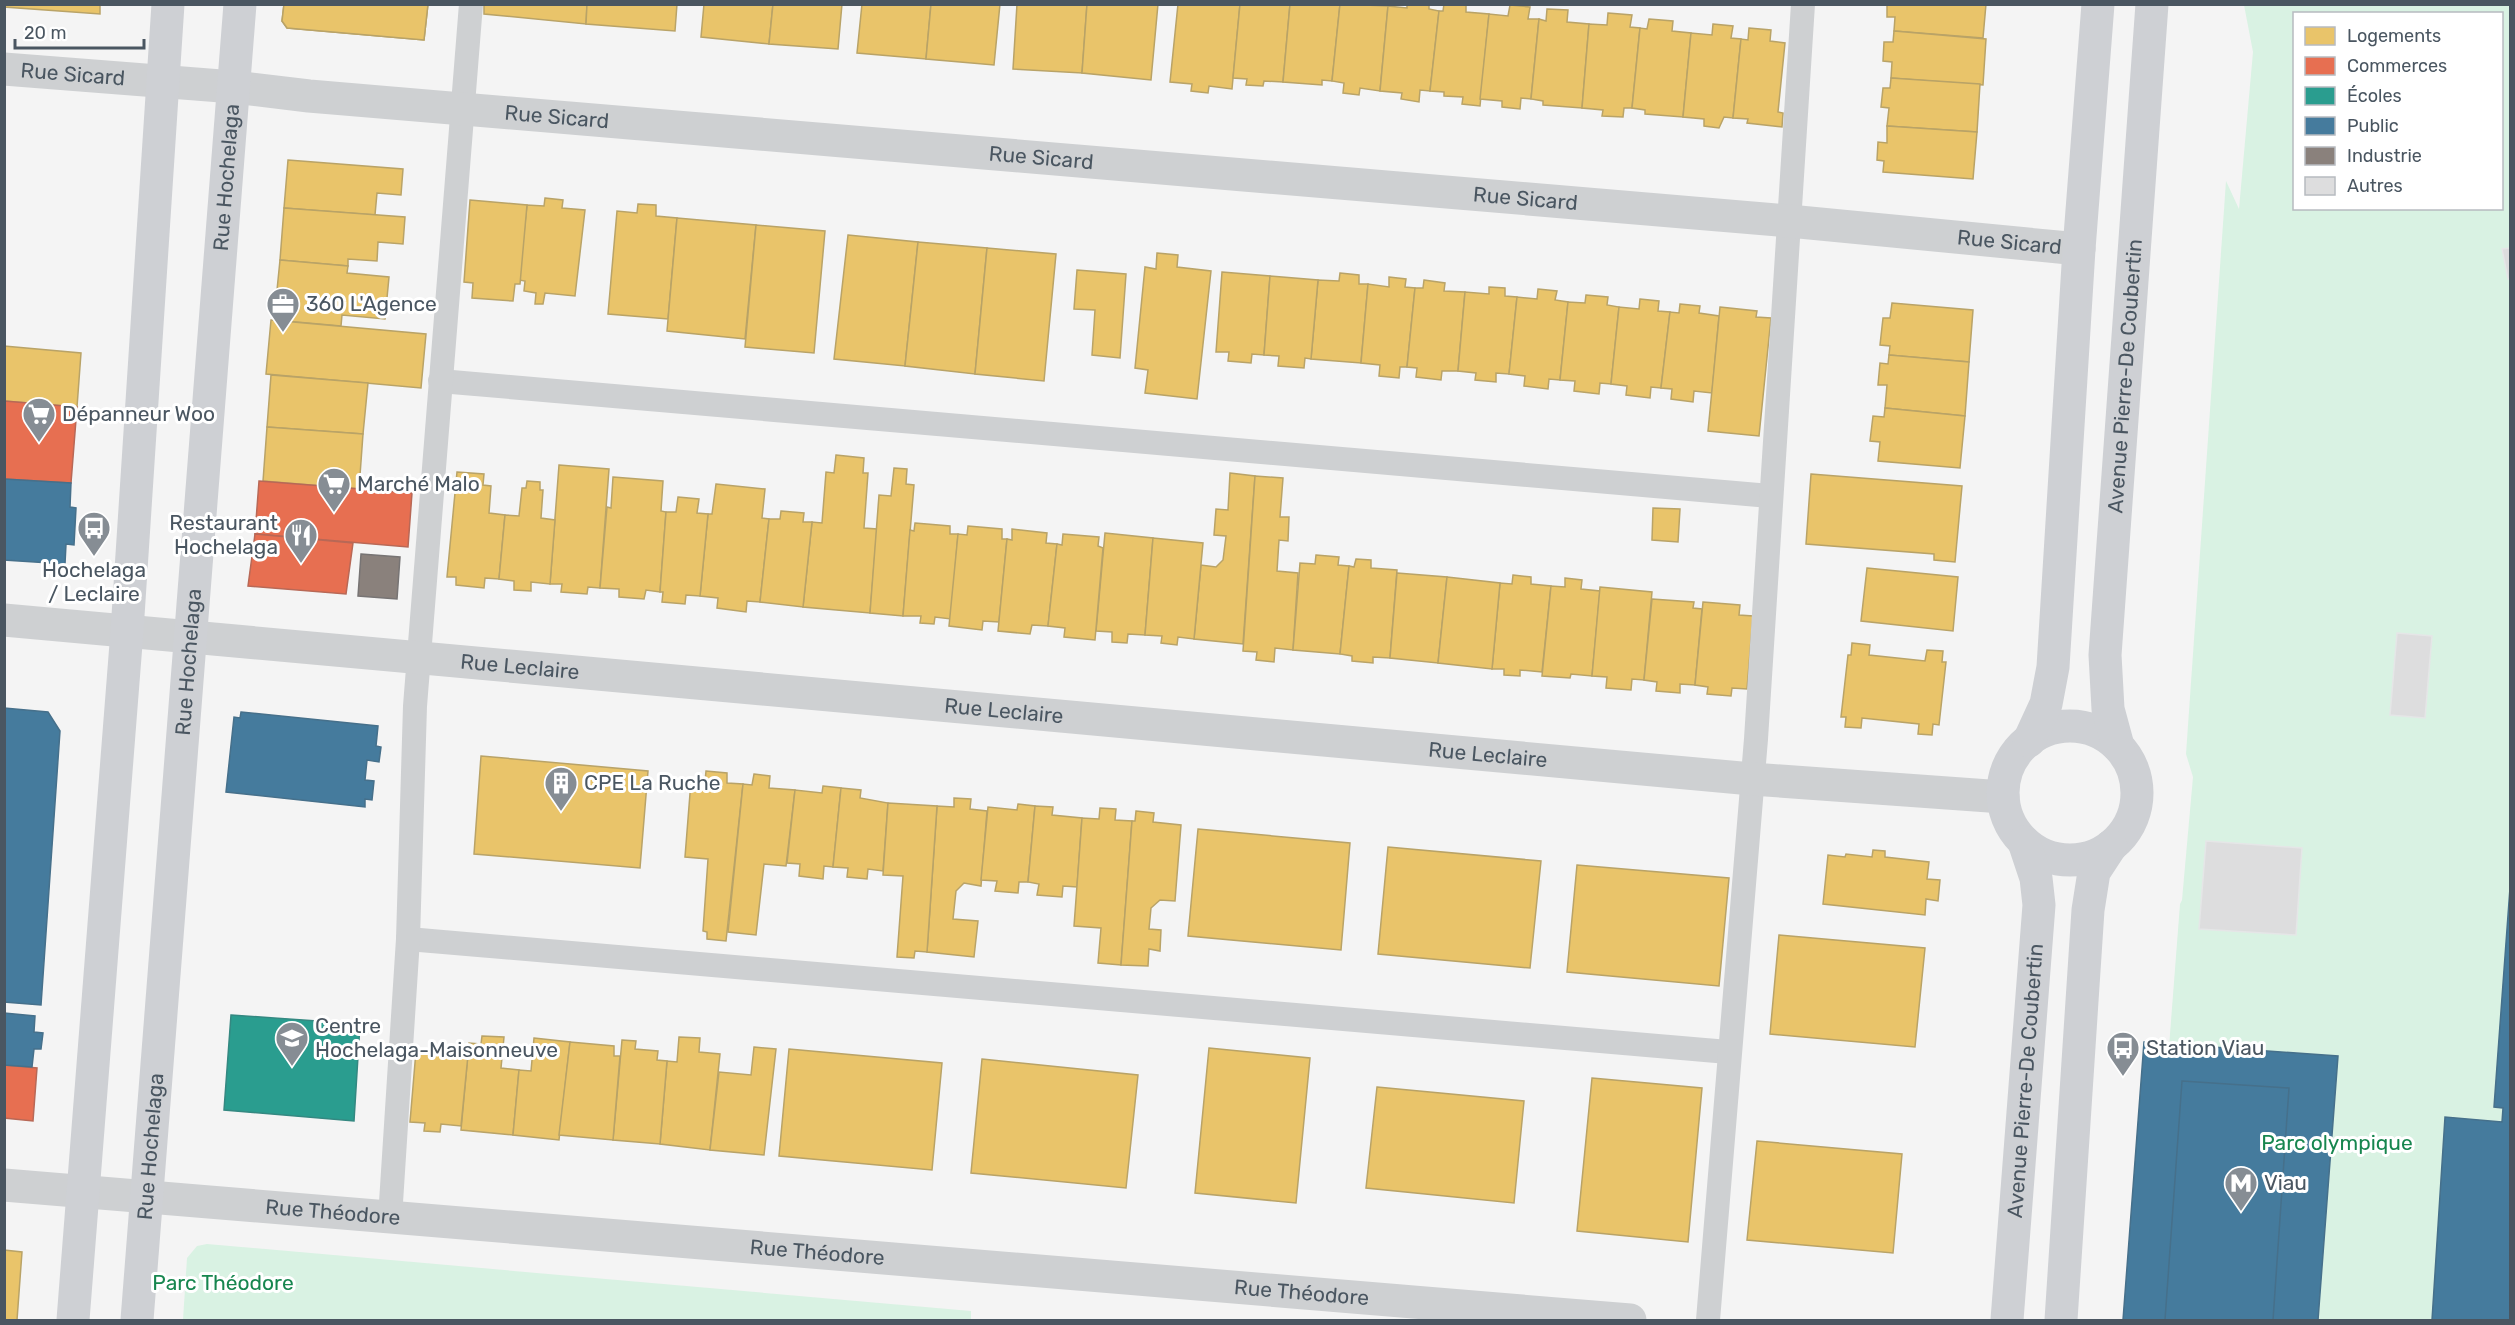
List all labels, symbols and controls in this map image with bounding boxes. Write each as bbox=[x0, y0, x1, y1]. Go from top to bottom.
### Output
scale bar bbox=[15, 12, 144, 50]
legend bbox=[2293, 12, 2503, 210]
text: 20 m bbox=[24, 22, 66, 44]
text: Logements bbox=[2347, 25, 2441, 47]
text: Commerces bbox=[2347, 55, 2447, 77]
street label: Rue Sicard bbox=[20, 57, 126, 90]
text: Écoles bbox=[2347, 85, 2402, 107]
street label: Rue Sicard bbox=[504, 100, 610, 133]
street label: Rue Hochelaga bbox=[208, 103, 244, 252]
text: Public bbox=[2347, 115, 2399, 137]
street label: Rue Sicard bbox=[988, 140, 1095, 174]
text: Industrie bbox=[2347, 145, 2422, 167]
text: Autres bbox=[2347, 175, 2403, 197]
street label: Rue Sicard bbox=[1472, 181, 1579, 215]
street label: Rue Sicard bbox=[1956, 224, 2063, 259]
street label: Avenue Pierre-De Coubertin bbox=[2102, 238, 2147, 514]
office icon: 360 L'Agence bbox=[265, 286, 301, 333]
place label: 360 L'Agence bbox=[306, 291, 437, 316]
supermarket icon: Dépanneur Woo bbox=[21, 396, 57, 443]
place label: Dépanneur Woo bbox=[62, 401, 215, 426]
supermarket icon: Marché Malo bbox=[316, 466, 352, 513]
place label: Marché Malo bbox=[357, 471, 480, 496]
bus stop icon: Hochelaga / Leclaire bbox=[76, 510, 112, 557]
place label: Restaurant Hochelaga bbox=[169, 510, 278, 559]
restaurant icon: Restaurant Hochelaga bbox=[283, 517, 319, 564]
place label: Hochelaga / Leclaire bbox=[42, 557, 146, 606]
street label: Rue Hochelaga bbox=[170, 588, 206, 736]
street label: Rue Leclaire bbox=[459, 649, 581, 684]
street label: Rue Leclaire bbox=[943, 693, 1065, 728]
street label: Rue Leclaire bbox=[1427, 737, 1549, 772]
building icon: CPE La Ruche bbox=[543, 765, 579, 812]
place label: CPE La Ruche bbox=[584, 770, 720, 795]
street label: Avenue Pierre-De Coubertin bbox=[2002, 943, 2048, 1219]
place label: Centre Hochelaga-Maisonneuve bbox=[315, 1013, 558, 1062]
school or university icon: Centre Hochelaga-Maisonneuve bbox=[274, 1020, 310, 1067]
bus stop icon: Station Viau bbox=[2105, 1030, 2141, 1077]
place label: Station Viau bbox=[2146, 1035, 2264, 1060]
street label: Rue Hochelaga bbox=[132, 1072, 168, 1221]
park label: Parc olympique bbox=[2261, 1130, 2413, 1155]
metro station icon: Viau bbox=[2223, 1165, 2259, 1212]
place label: Viau bbox=[2264, 1170, 2307, 1195]
street label: Rue Théodore bbox=[264, 1194, 401, 1230]
street label: Rue Théodore bbox=[749, 1234, 886, 1270]
park label: Parc Théodore bbox=[152, 1270, 294, 1295]
street label: Rue Théodore bbox=[1233, 1274, 1370, 1310]

